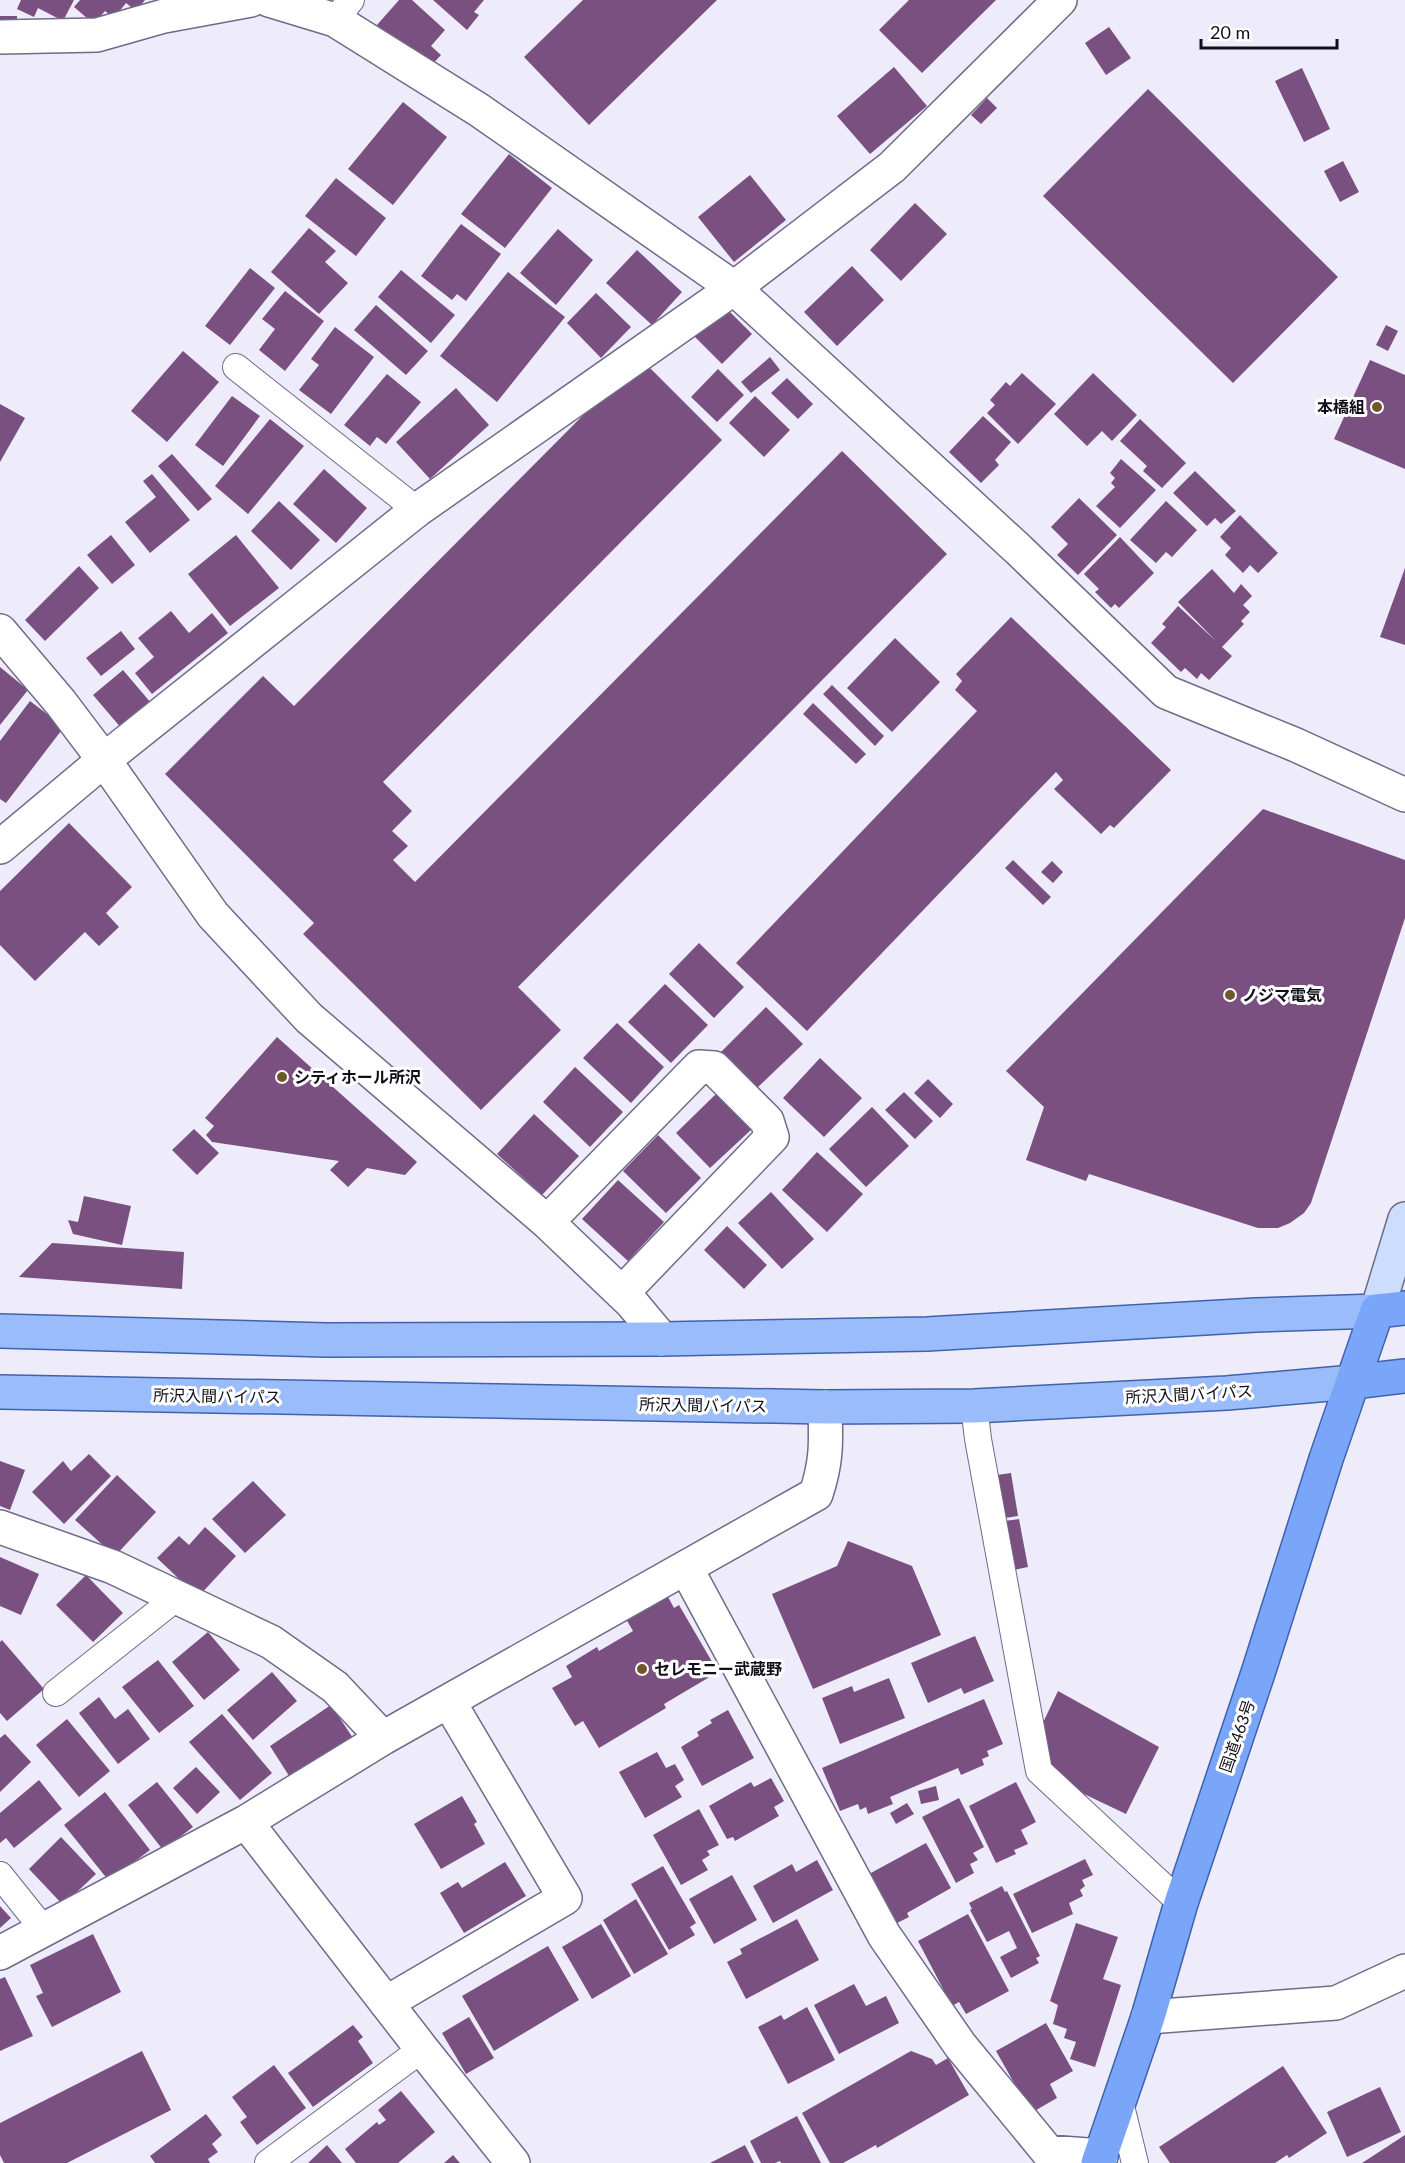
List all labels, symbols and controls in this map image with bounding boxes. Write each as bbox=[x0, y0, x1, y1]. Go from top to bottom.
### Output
scale bar bbox=[1201, 12, 1338, 50]
text: 20 m bbox=[1210, 21, 1250, 43]
place label: 本橋組 bbox=[1317, 397, 1365, 416]
marker: 本橋組 bbox=[1370, 400, 1384, 414]
place label: ノジマ電気 bbox=[1242, 985, 1322, 1004]
marker: ノジマ電気 bbox=[1223, 988, 1237, 1002]
place label: シティホール所沢 bbox=[294, 1067, 421, 1086]
marker: シティホール所沢 bbox=[275, 1070, 289, 1084]
street label: 所沢入間バイパス bbox=[1125, 1381, 1253, 1406]
street label: 所沢入間バイパス bbox=[153, 1385, 281, 1406]
street label: 所沢入間バイパス bbox=[639, 1394, 767, 1415]
place label: セレモニー武蔵野 bbox=[654, 1659, 782, 1678]
marker: セレモニー武蔵野 bbox=[635, 1662, 649, 1676]
street label: 国道463号 bbox=[1215, 1697, 1258, 1775]

